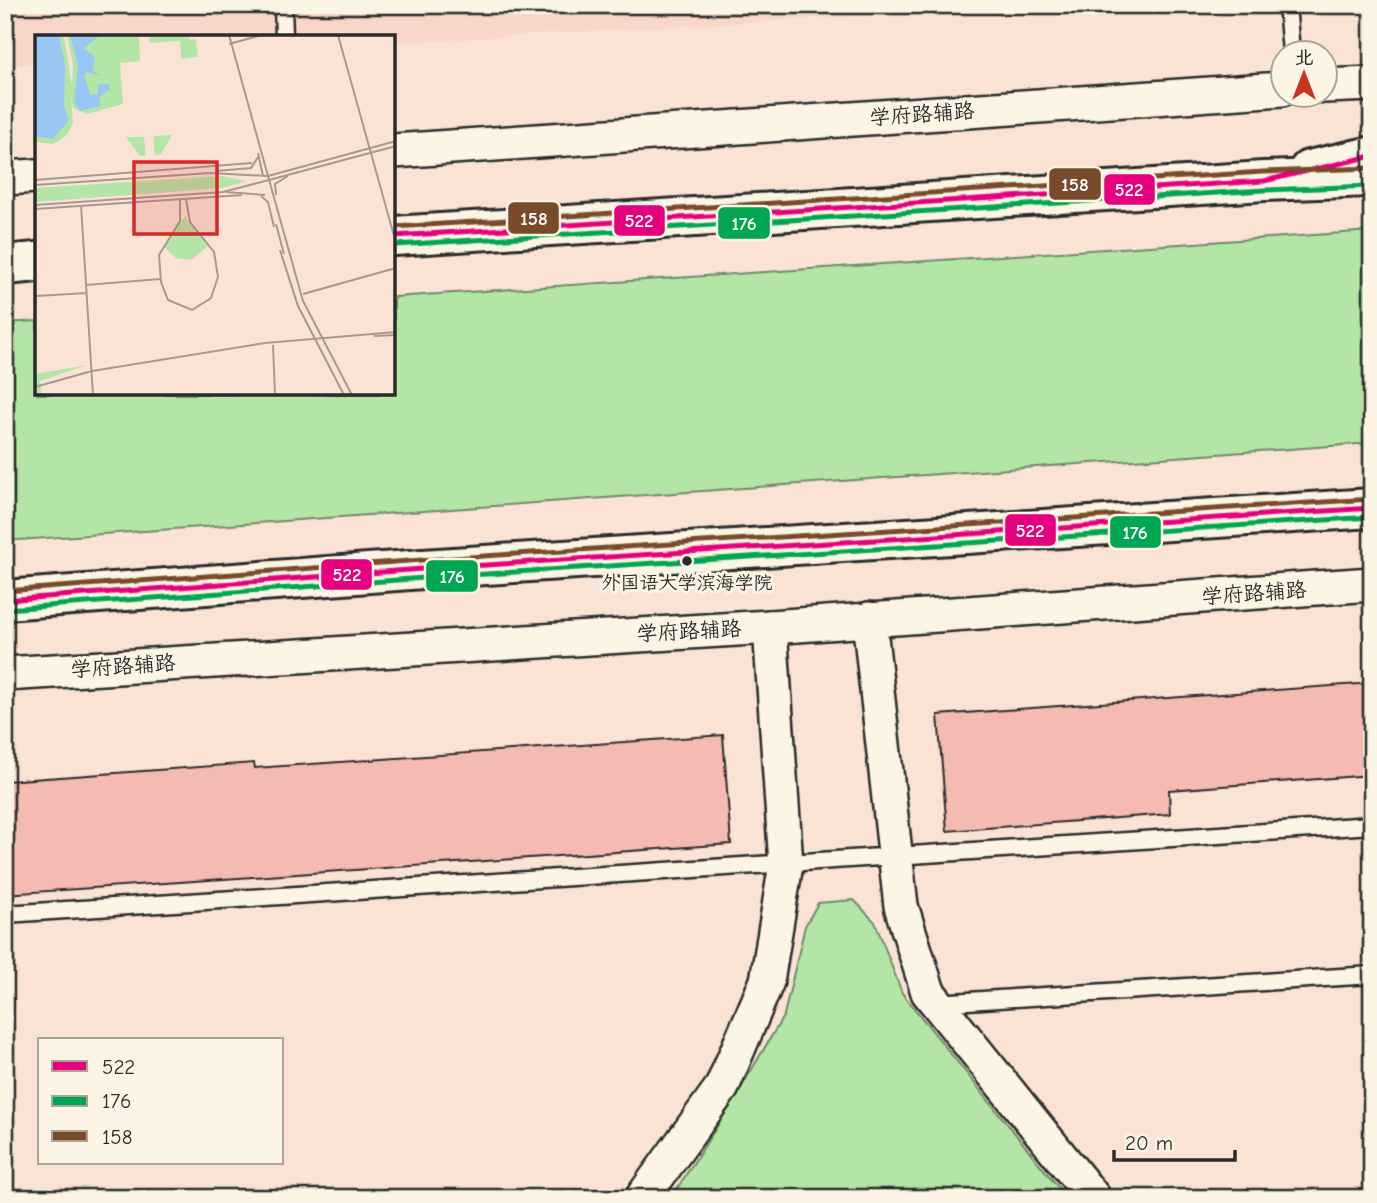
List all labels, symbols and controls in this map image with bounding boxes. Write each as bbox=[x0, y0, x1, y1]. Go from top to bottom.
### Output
inset map bbox=[35, 35, 396, 396]
north arrow bbox=[1268, 38, 1338, 108]
text: 北 bbox=[1294, 47, 1314, 69]
street label: 学府路辅路 bbox=[869, 98, 975, 130]
line badge: 158 bbox=[1048, 167, 1102, 201]
line badge: 522 bbox=[1103, 173, 1156, 206]
text: 158 bbox=[1061, 174, 1089, 196]
text: 522 bbox=[1114, 179, 1144, 201]
line badge: 158 bbox=[507, 201, 560, 235]
line badge: 522 bbox=[613, 204, 666, 237]
line badge: 176 bbox=[717, 206, 771, 240]
text: 158 bbox=[520, 208, 548, 230]
text: 522 bbox=[624, 210, 654, 232]
text: 176 bbox=[731, 213, 757, 235]
line badge: 522 bbox=[1004, 513, 1057, 547]
line badge: 176 bbox=[1109, 515, 1162, 549]
text: 522 bbox=[1015, 520, 1045, 542]
text: 176 bbox=[1122, 522, 1148, 544]
marker: 外国语大学滨海学院 bbox=[680, 554, 694, 568]
line badge: 522 bbox=[320, 558, 373, 591]
line badge: 176 bbox=[425, 559, 479, 593]
text: 522 bbox=[332, 564, 362, 586]
text: 176 bbox=[439, 566, 465, 588]
place label: 外国语大学滨海学院 bbox=[601, 572, 773, 594]
street label: 学府路辅路 bbox=[1201, 577, 1307, 609]
street label: 学府路辅路 bbox=[636, 616, 742, 646]
street label: 学府路辅路 bbox=[70, 650, 176, 682]
legend bbox=[38, 1038, 284, 1164]
text: 522 bbox=[102, 1055, 135, 1079]
text: 176 bbox=[102, 1089, 131, 1113]
scale bar bbox=[1114, 1119, 1235, 1163]
text: 158 bbox=[102, 1125, 133, 1149]
text: 20 m bbox=[1125, 1131, 1173, 1155]

